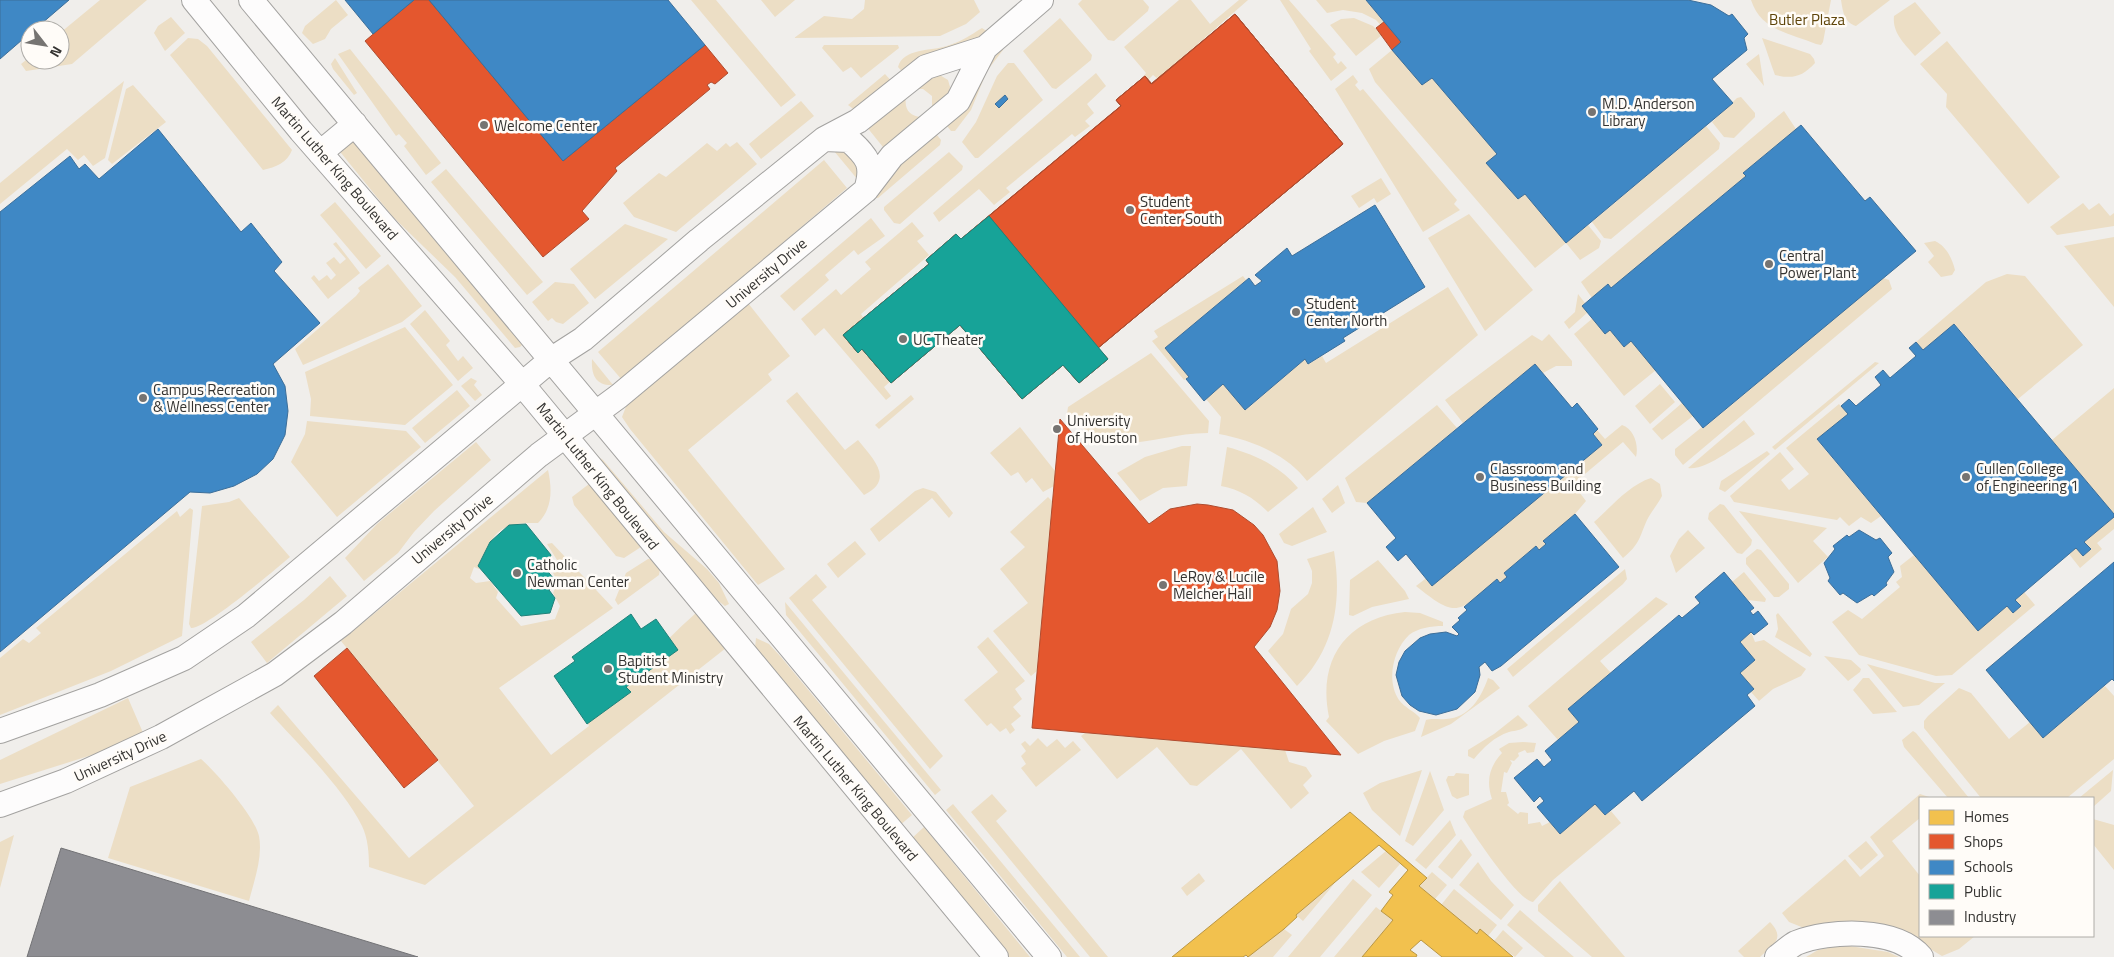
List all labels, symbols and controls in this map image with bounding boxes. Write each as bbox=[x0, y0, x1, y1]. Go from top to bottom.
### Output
park label: Butler Plaza bbox=[1769, 8, 1846, 31]
north arrow bbox=[20, 20, 70, 70]
text: N bbox=[45, 42, 68, 62]
street label: Martin Luther King Boulevard bbox=[266, 91, 404, 245]
place label: M.D. Anderson Library bbox=[1602, 92, 1694, 132]
marker: M.D. Anderson Library bbox=[1586, 106, 1598, 118]
place label: Welcome Center bbox=[494, 114, 597, 137]
marker: Welcome Center bbox=[478, 119, 490, 131]
place label: Student Center South bbox=[1140, 190, 1222, 230]
marker: Student Center South bbox=[1124, 204, 1136, 216]
street label: University Drive bbox=[720, 232, 812, 314]
place label: Central Power Plant bbox=[1779, 244, 1857, 284]
marker: Central Power Plant bbox=[1763, 258, 1775, 270]
place label: Student Center North bbox=[1306, 292, 1387, 332]
marker: Student Center North bbox=[1290, 306, 1302, 318]
place label: UC Theater bbox=[913, 328, 983, 351]
marker: UC Theater bbox=[897, 333, 909, 345]
place label: Campus Recreation & Wellness Center bbox=[153, 378, 275, 418]
marker: Campus Recreation & Wellness Center bbox=[137, 392, 149, 404]
street label: Martin Luther King Boulevard bbox=[531, 397, 665, 555]
place label: University of Houston bbox=[1067, 409, 1137, 449]
marker: University of Houston bbox=[1051, 423, 1063, 435]
place label: Classroom and Business Building bbox=[1490, 457, 1602, 497]
place label: Cullen College of Engineering 1 bbox=[1976, 457, 2079, 497]
marker: Classroom and Business Building bbox=[1474, 471, 1486, 483]
marker: Cullen College of Engineering 1 bbox=[1960, 471, 1972, 483]
street label: University Drive bbox=[406, 488, 498, 570]
place label: Catholic Newman Center bbox=[527, 553, 629, 593]
place label: LeRoy & Lucile Melcher Hall bbox=[1173, 565, 1265, 605]
marker: Catholic Newman Center bbox=[511, 567, 523, 579]
marker: LeRoy & Lucile Melcher Hall bbox=[1157, 579, 1169, 591]
place label: Bapitist Student Ministry bbox=[618, 649, 723, 689]
marker: Bapitist Student Ministry bbox=[602, 663, 614, 675]
street label: Martin Luther King Boulevard bbox=[788, 710, 924, 866]
street label: University Drive bbox=[70, 725, 170, 787]
legend bbox=[1919, 797, 2094, 937]
text: Homes bbox=[1964, 805, 2009, 828]
text: Shops bbox=[1964, 830, 2003, 853]
text: Schools bbox=[1964, 855, 2013, 878]
text: Public bbox=[1964, 880, 2002, 903]
text: Industry bbox=[1964, 905, 2016, 928]

